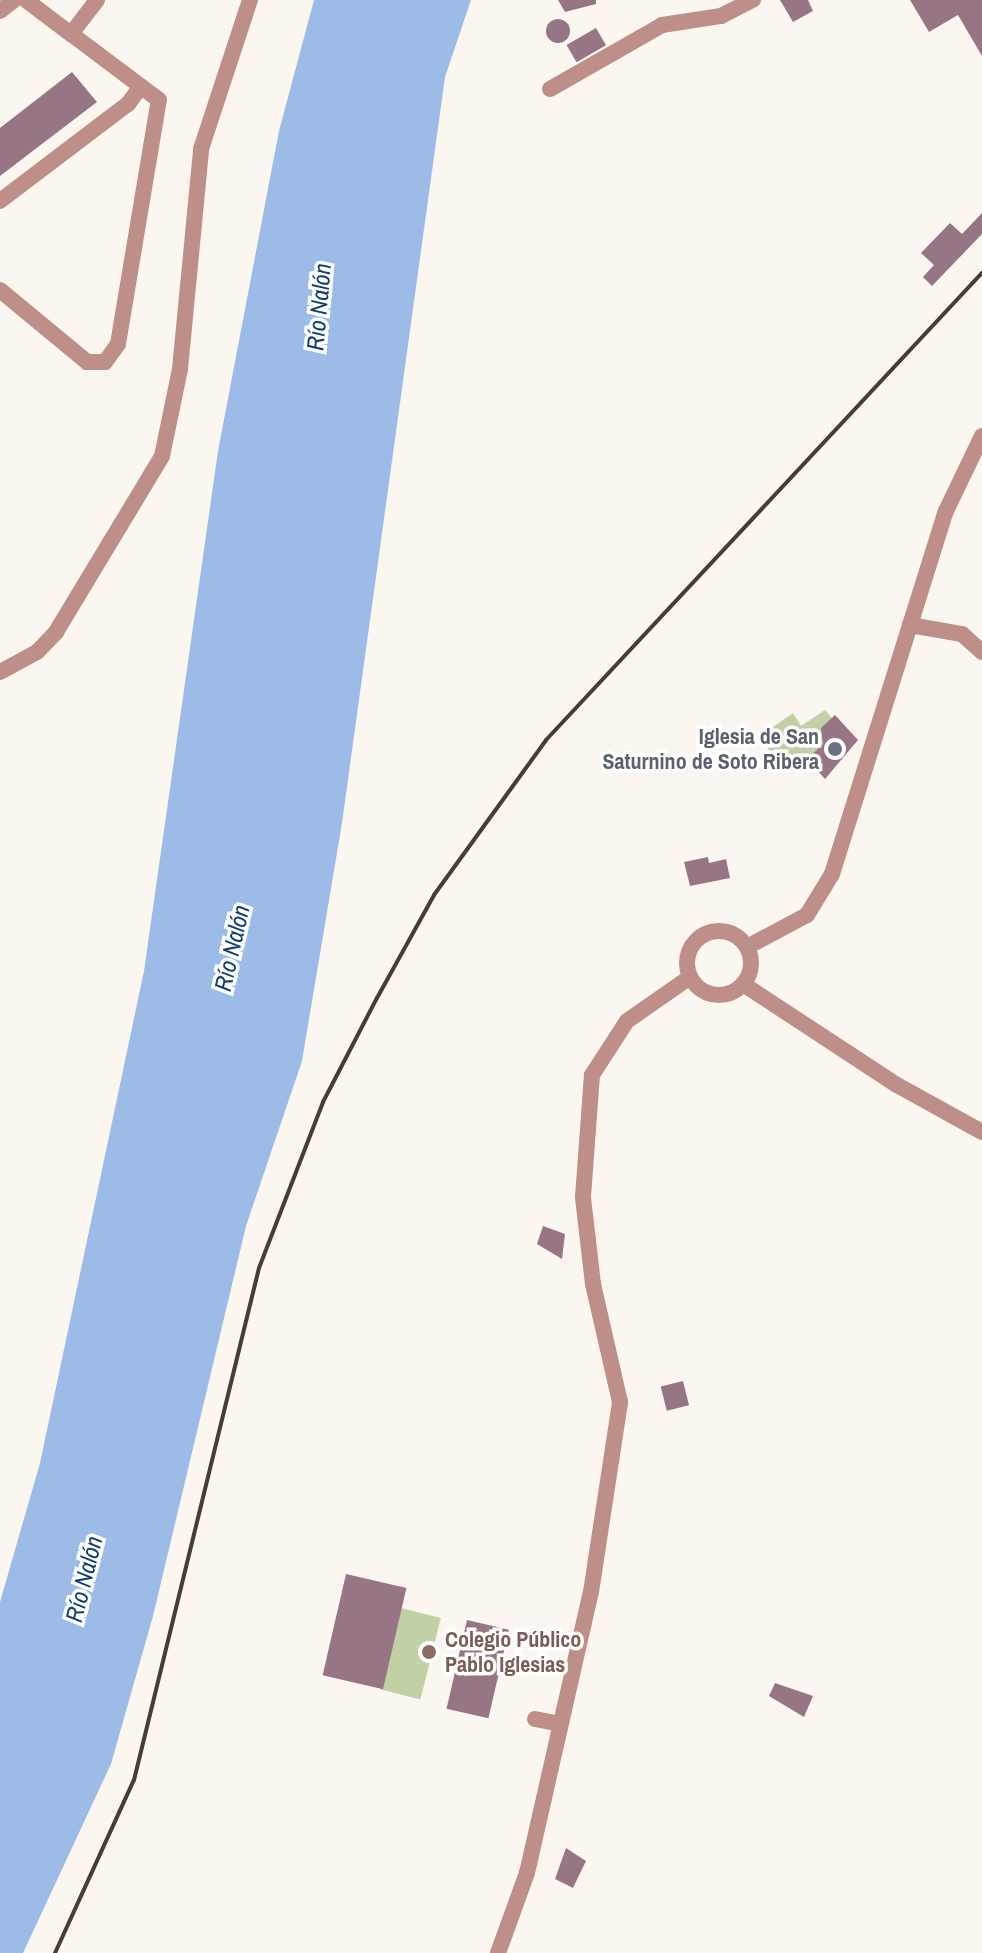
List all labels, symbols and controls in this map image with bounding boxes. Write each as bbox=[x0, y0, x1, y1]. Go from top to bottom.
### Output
water label: Río Nalón bbox=[301, 262, 337, 352]
place label: Iglesia de San Saturnino de Soto Ribera bbox=[602, 723, 819, 774]
marker: Iglesia de San Saturnino de Soto Ribera bbox=[826, 740, 844, 758]
water label: Río Nalón bbox=[208, 902, 256, 994]
water label: Río Nalón bbox=[59, 1533, 109, 1625]
place label: Colegio Público Pablo Iglesias bbox=[445, 1626, 581, 1678]
marker: Colegio Público Pablo Iglesias bbox=[420, 1643, 438, 1661]

